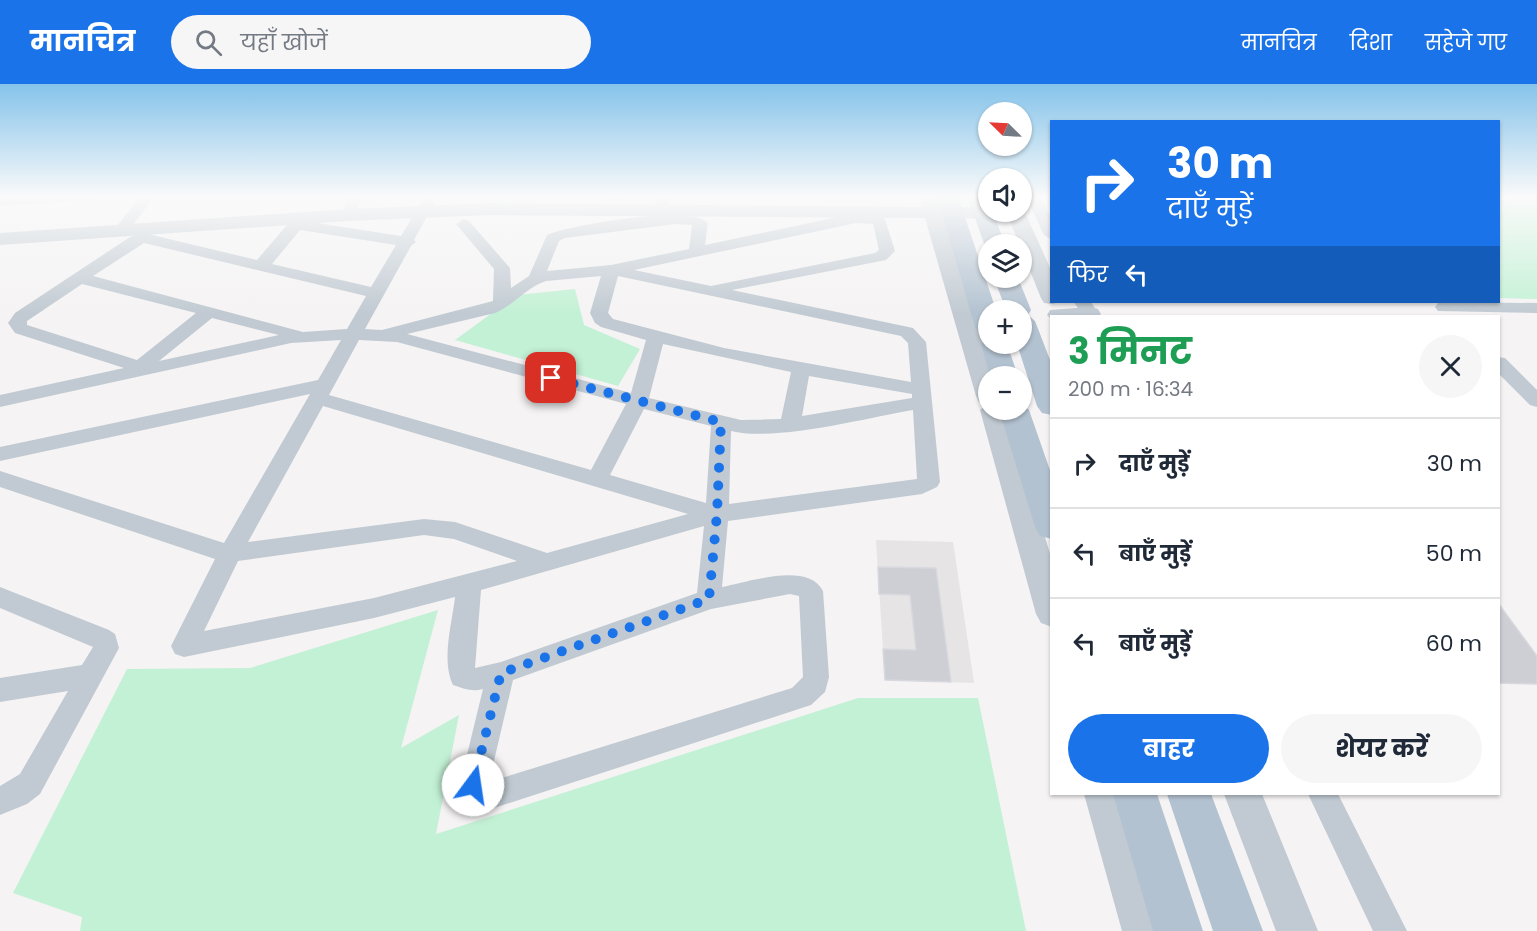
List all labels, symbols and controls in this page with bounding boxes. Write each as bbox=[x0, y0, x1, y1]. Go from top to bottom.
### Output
search box bbox=[171, 15, 591, 69]
text: मानचित्र bbox=[30, 22, 135, 61]
icon: search bbox=[192, 26, 225, 59]
text: यहाँ खोजें bbox=[240, 27, 327, 58]
text: मानचित्र bbox=[1241, 28, 1317, 57]
text: दिशा bbox=[1350, 28, 1392, 57]
text: सहेजे गए bbox=[1425, 28, 1507, 57]
north arrow bbox=[978, 102, 1032, 156]
map controls bbox=[978, 102, 1032, 420]
text: 30 m bbox=[1167, 134, 1273, 193]
icon: right bbox=[1068, 144, 1146, 222]
button: sound bbox=[978, 168, 1032, 222]
text: दाएँ मुड़ें bbox=[1167, 190, 1253, 227]
button: layers bbox=[978, 234, 1032, 288]
icon: left bbox=[1120, 258, 1153, 291]
text: फिर bbox=[1068, 259, 1108, 290]
button: + bbox=[978, 300, 1032, 354]
text: 3 मिनट bbox=[1068, 326, 1192, 377]
button: close bbox=[1419, 335, 1482, 398]
pin bbox=[525, 352, 576, 403]
icon: arrive bbox=[534, 361, 567, 394]
button: − bbox=[978, 366, 1032, 420]
text: 200 m · 16:34 bbox=[1068, 375, 1193, 403]
icon: right bbox=[1068, 447, 1101, 480]
text: दाएँ मुड़ें bbox=[1119, 448, 1190, 479]
text: 30 m bbox=[1427, 448, 1482, 479]
icon: left bbox=[1068, 537, 1101, 570]
text: बाएँ मुड़ें bbox=[1119, 538, 1191, 569]
text: 50 m bbox=[1426, 538, 1482, 569]
icon: left bbox=[1068, 627, 1101, 660]
text: बाएँ मुड़ें bbox=[1119, 628, 1191, 659]
text: 60 m bbox=[1426, 628, 1482, 659]
button: बाहर bbox=[1068, 714, 1269, 783]
button: शेयर करें bbox=[1281, 714, 1482, 783]
position arrow bbox=[441, 753, 505, 817]

